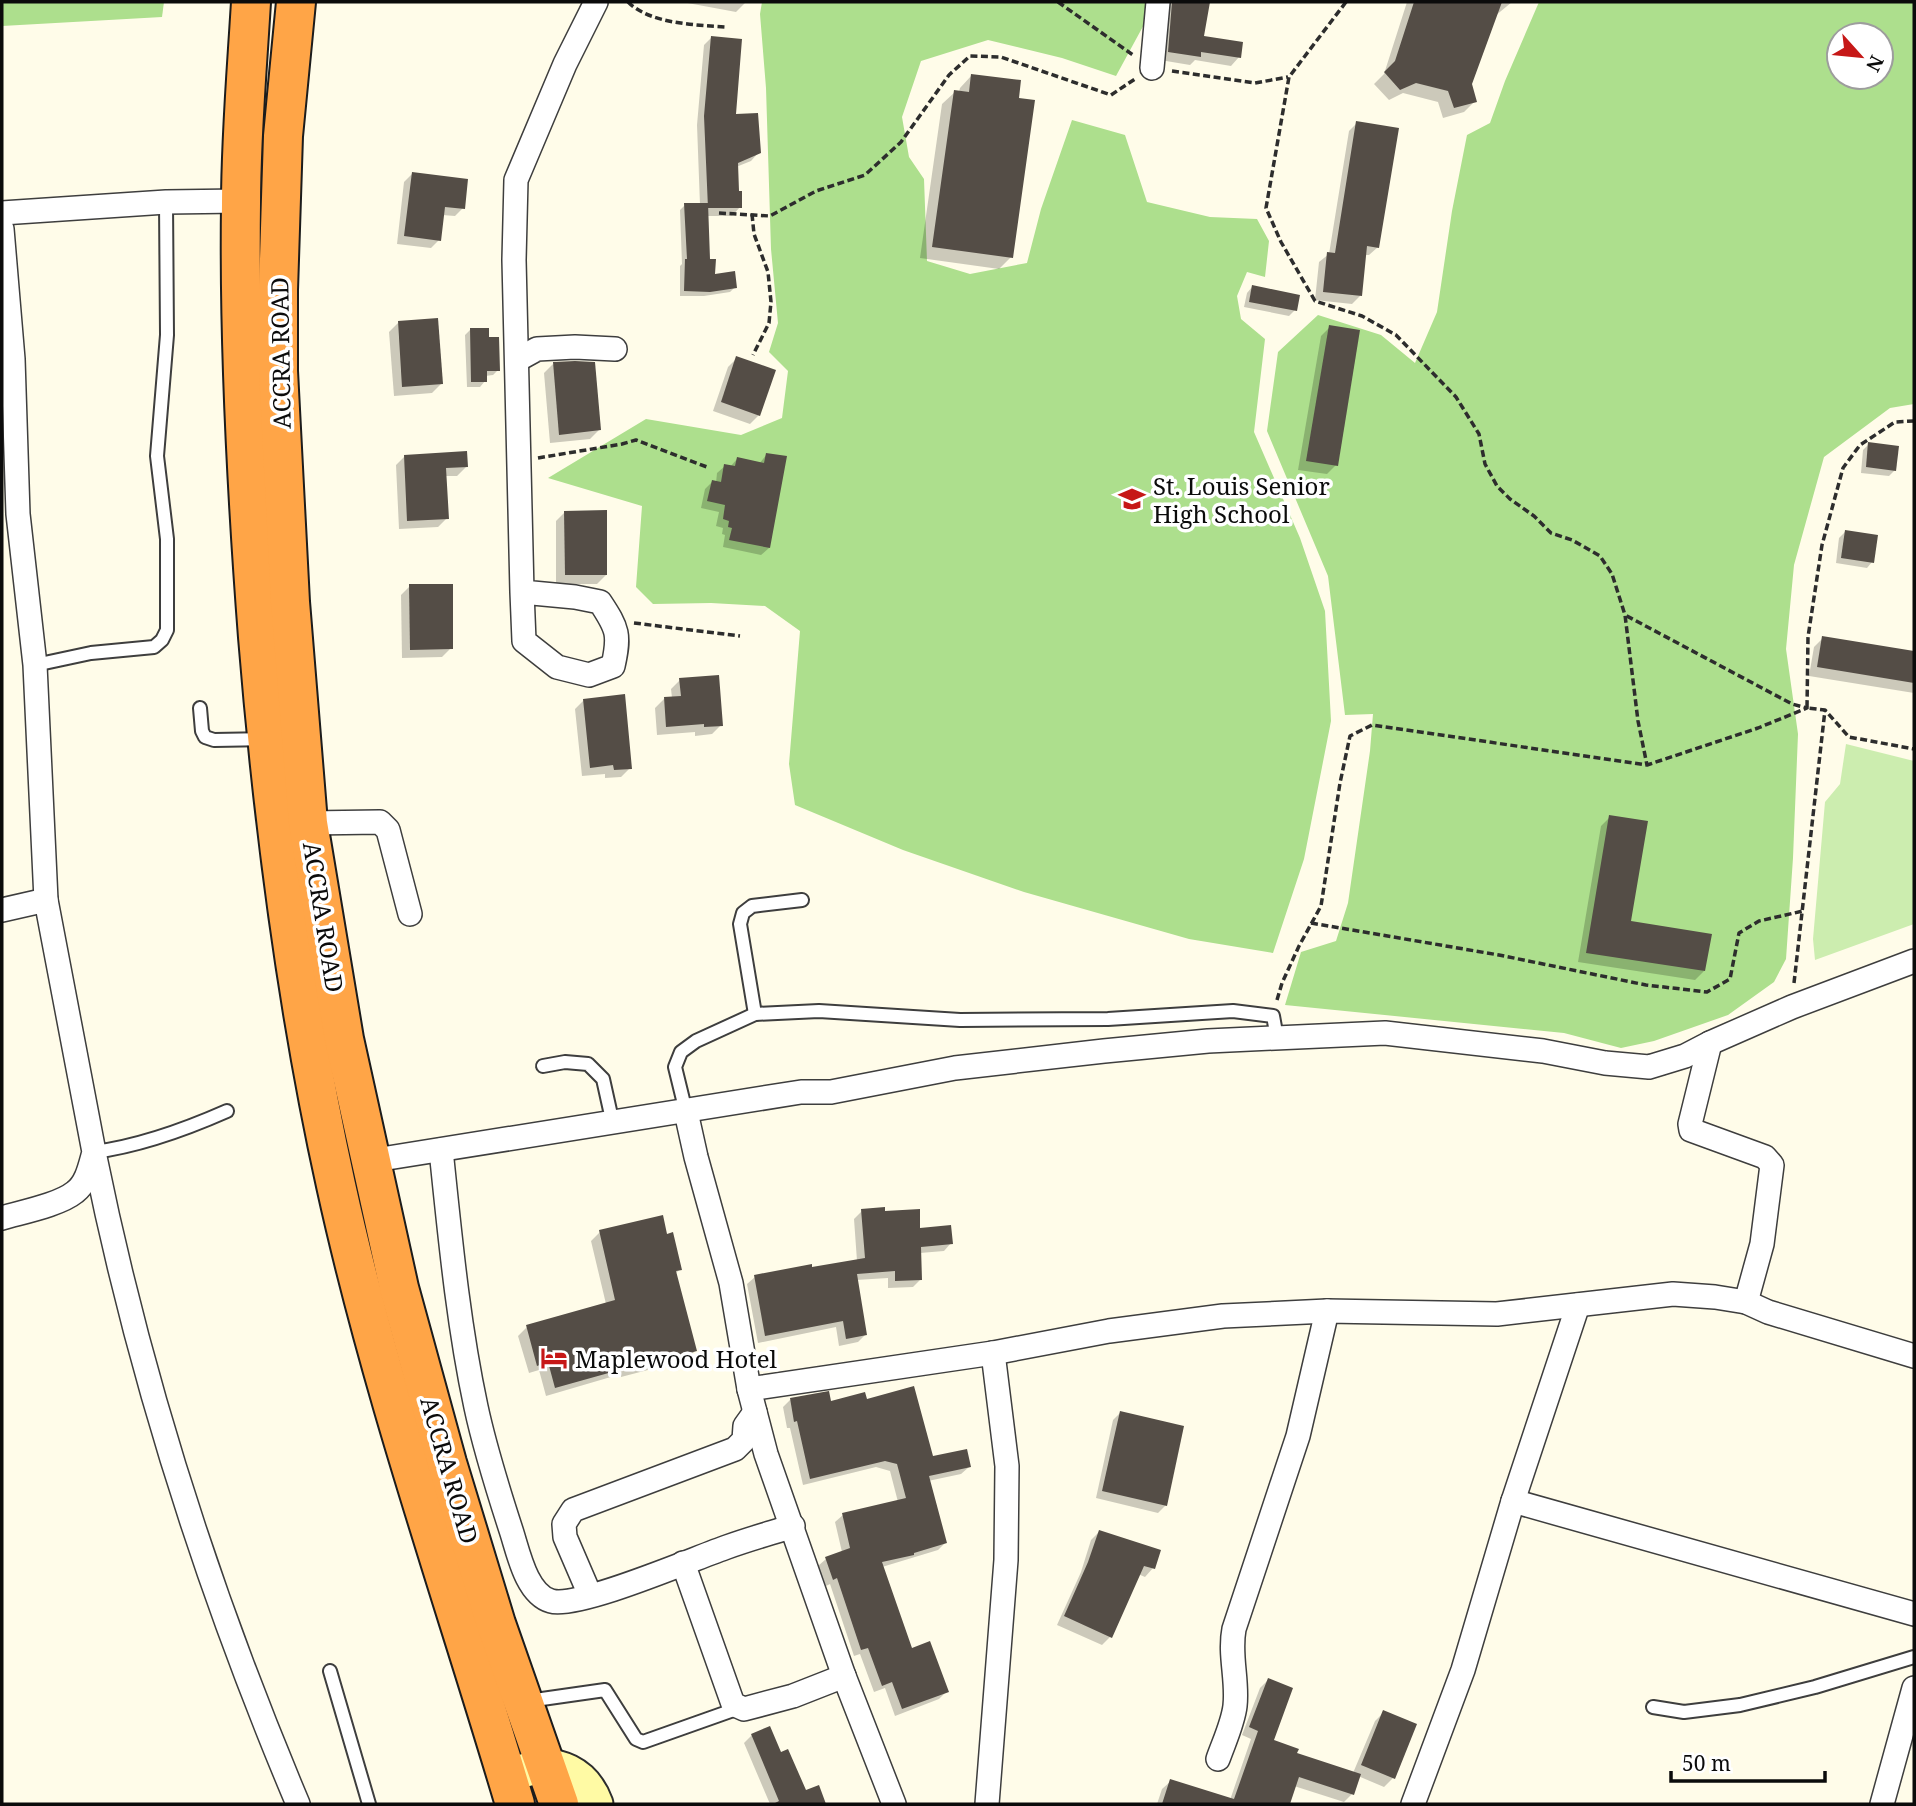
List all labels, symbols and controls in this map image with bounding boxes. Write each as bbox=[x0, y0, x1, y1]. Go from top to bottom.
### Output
north arrow bbox=[1825, 21, 1895, 91]
text: N bbox=[1860, 51, 1890, 76]
street label: ACCRA ROAD bbox=[262, 277, 298, 429]
place label: St. Louis Senior High School bbox=[1153, 469, 1330, 530]
school or university icon: St. Louis Senior High School bbox=[1117, 484, 1147, 514]
street label: ACCRA ROAD bbox=[296, 839, 352, 995]
place label: Maplewood Hotel bbox=[575, 1342, 778, 1375]
hotel icon: Maplewood Hotel bbox=[539, 1343, 569, 1373]
street label: ACCRA ROAD bbox=[413, 1393, 487, 1547]
scale bar bbox=[1671, 1740, 1825, 1784]
text: 50 m bbox=[1682, 1749, 1731, 1777]

